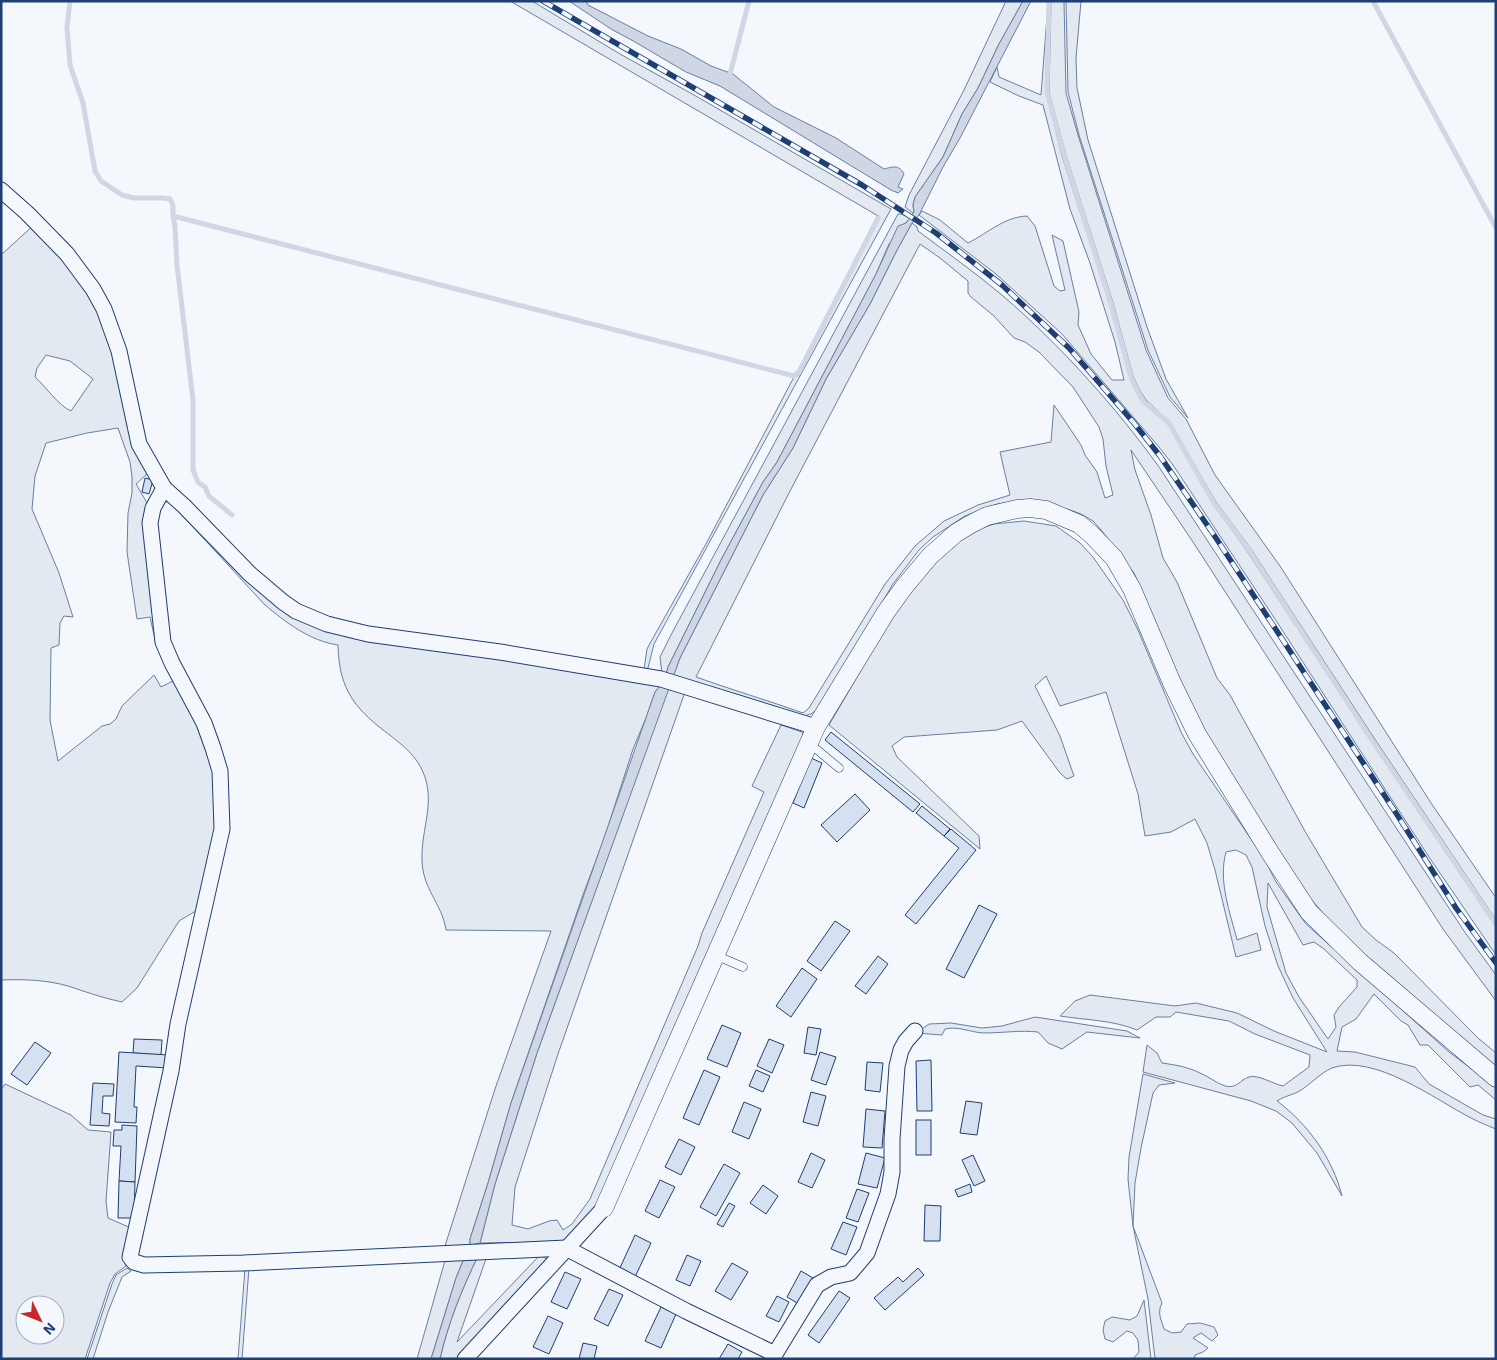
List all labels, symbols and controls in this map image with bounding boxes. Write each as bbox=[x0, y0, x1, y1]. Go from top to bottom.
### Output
north arrow bbox=[15, 1295, 65, 1345]
text: N bbox=[40, 1320, 60, 1339]

